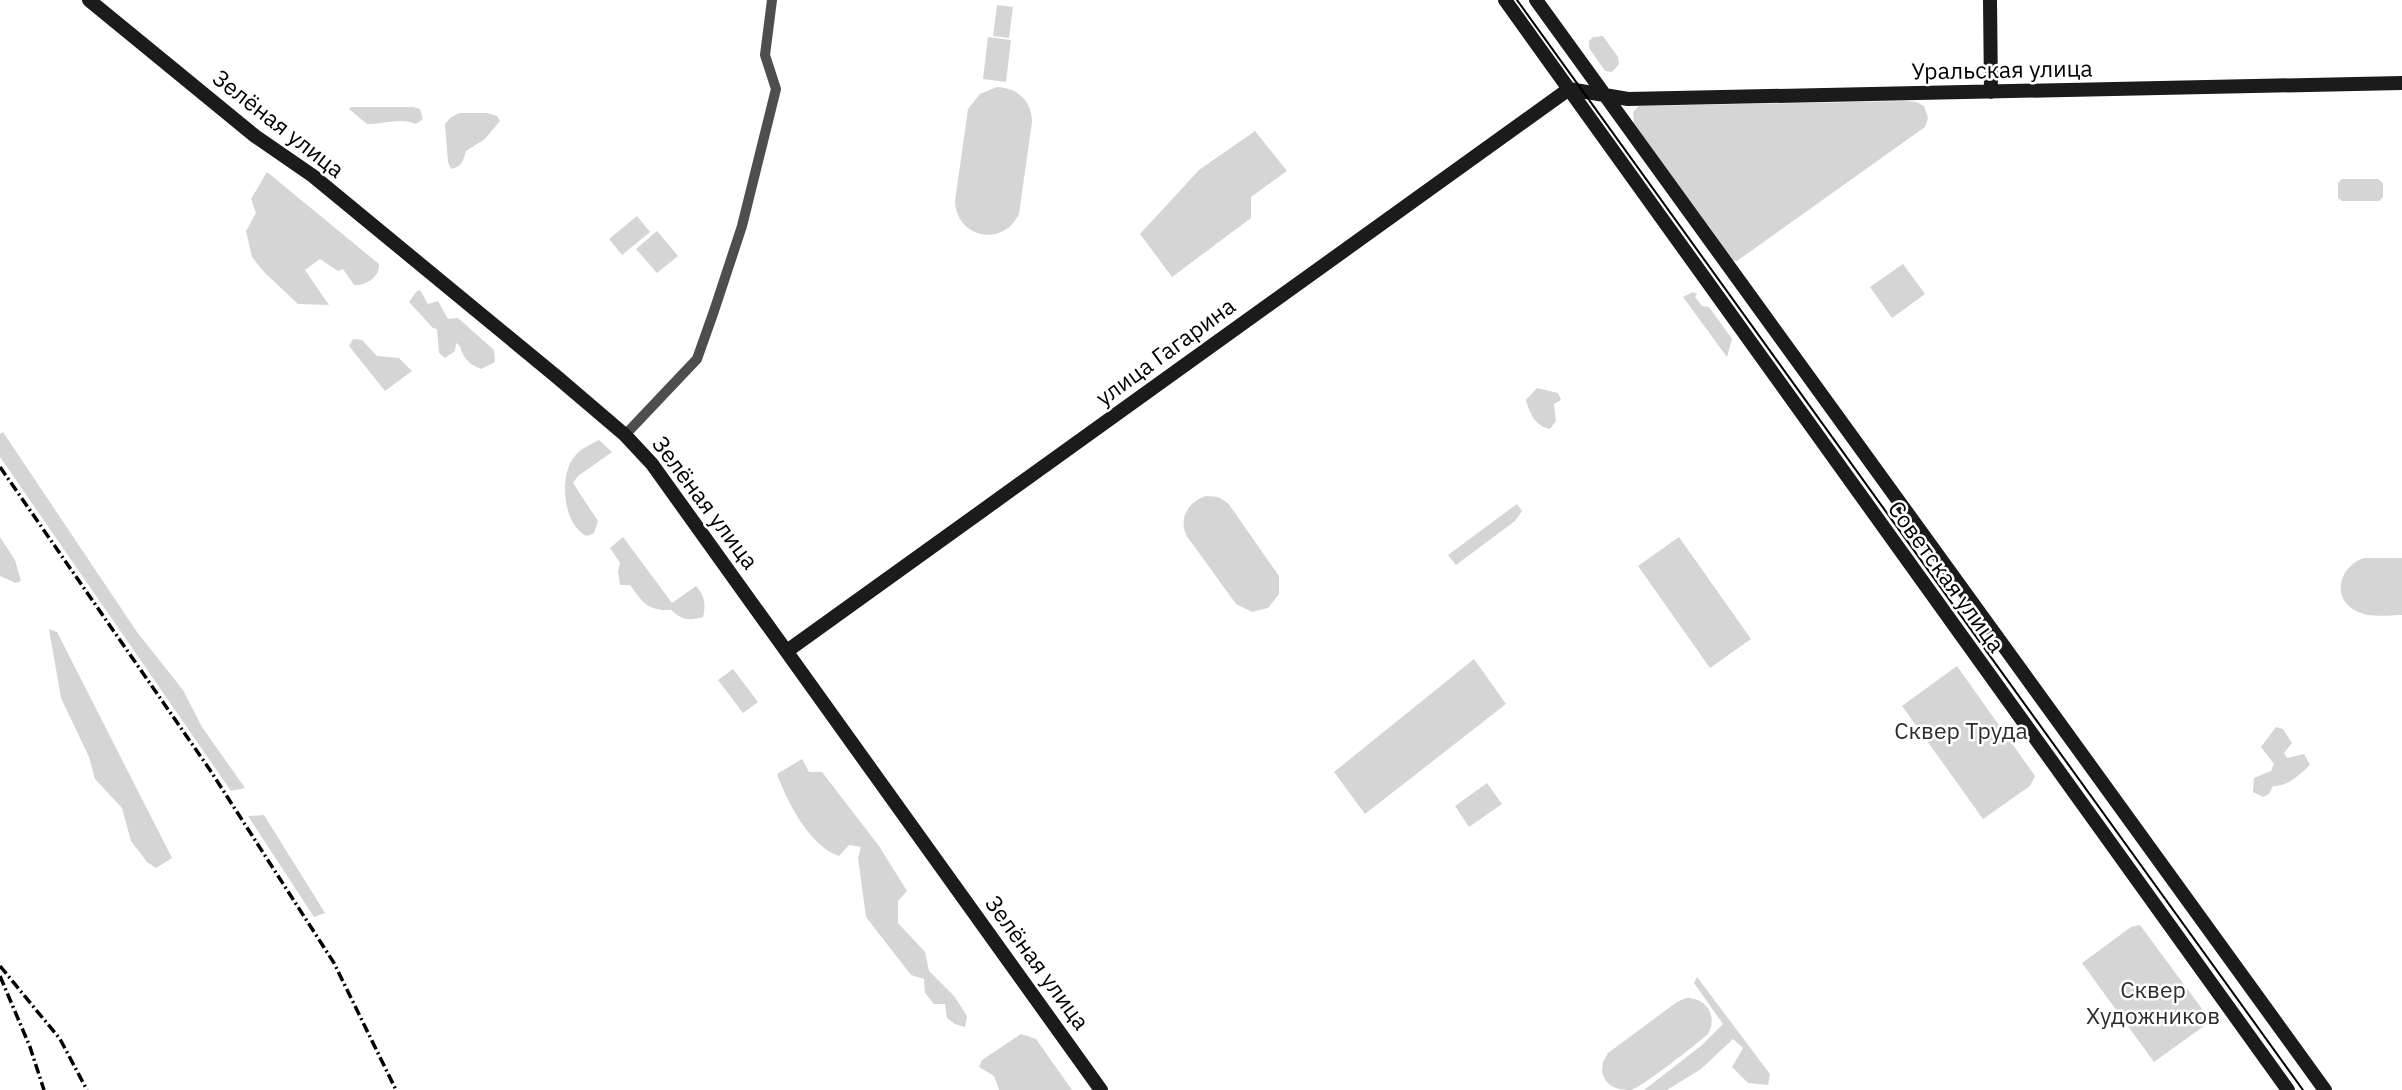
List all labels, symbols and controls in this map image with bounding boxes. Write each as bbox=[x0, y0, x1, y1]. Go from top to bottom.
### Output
street label: Уральская улица bbox=[1911, 52, 2093, 86]
street label: Зелёная улица bbox=[207, 62, 351, 184]
street label: улица Гагарина bbox=[1089, 290, 1241, 412]
street label: Зелёная улица bbox=[646, 429, 766, 575]
street label: Советская улица bbox=[1882, 494, 2012, 658]
park label: Сквер Труда bbox=[1894, 715, 2028, 745]
street label: Зелёная улица bbox=[979, 889, 1097, 1035]
park label: Сквер Художников bbox=[2086, 974, 2220, 1030]

